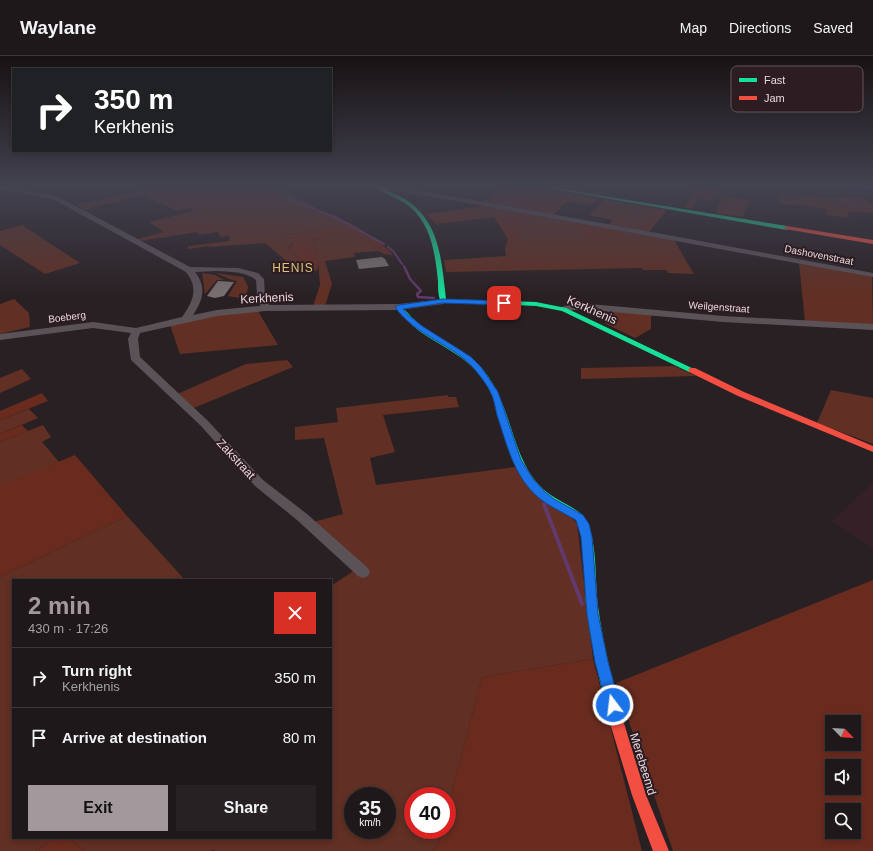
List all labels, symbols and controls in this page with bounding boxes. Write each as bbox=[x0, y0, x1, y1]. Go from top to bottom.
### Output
text: Waylane bbox=[20, 17, 96, 38]
text: Map bbox=[680, 20, 707, 36]
text: Directions bbox=[729, 20, 791, 36]
text: Saved bbox=[813, 20, 853, 36]
legend bbox=[731, 66, 863, 112]
text: Fast bbox=[764, 74, 785, 86]
icon: right bbox=[28, 84, 80, 136]
text: 350 m bbox=[94, 84, 173, 115]
text: Jam bbox=[764, 92, 785, 104]
text: Kerkhenis bbox=[94, 117, 174, 137]
street label: Dashovenstraat bbox=[784, 243, 855, 267]
district label: HENIS bbox=[272, 261, 314, 275]
pin bbox=[487, 286, 521, 320]
street label: Kerkhenis bbox=[240, 290, 294, 306]
icon: arrive bbox=[493, 292, 515, 314]
street label: Kerkhenis bbox=[565, 293, 619, 327]
street label: Weilgenstraat bbox=[688, 299, 750, 315]
street label: Boeberg bbox=[48, 309, 86, 325]
street label: Zakstraat bbox=[214, 436, 259, 483]
text: 2 min bbox=[28, 592, 91, 619]
button: close bbox=[274, 592, 316, 634]
text: 430 m · 17:26 bbox=[28, 621, 108, 636]
text: Turn right bbox=[62, 662, 132, 679]
icon: right bbox=[28, 667, 50, 689]
text: 350 m bbox=[274, 669, 316, 686]
text: Kerkhenis bbox=[62, 679, 120, 694]
position arrow bbox=[592, 684, 634, 726]
north arrow bbox=[825, 715, 861, 751]
map controls bbox=[825, 715, 861, 839]
icon: arrive bbox=[28, 727, 50, 749]
text: Arrive at destination bbox=[62, 729, 207, 746]
text: 80 m bbox=[283, 729, 316, 746]
street label: Merebeemd bbox=[627, 731, 659, 797]
button: sound bbox=[825, 759, 861, 795]
button: Exit bbox=[28, 785, 168, 831]
button: Share bbox=[176, 785, 316, 831]
speed limit sign: 40 bbox=[404, 787, 456, 839]
text: 35 bbox=[359, 797, 381, 819]
button: search bbox=[825, 803, 861, 839]
text: km/h bbox=[359, 817, 381, 828]

